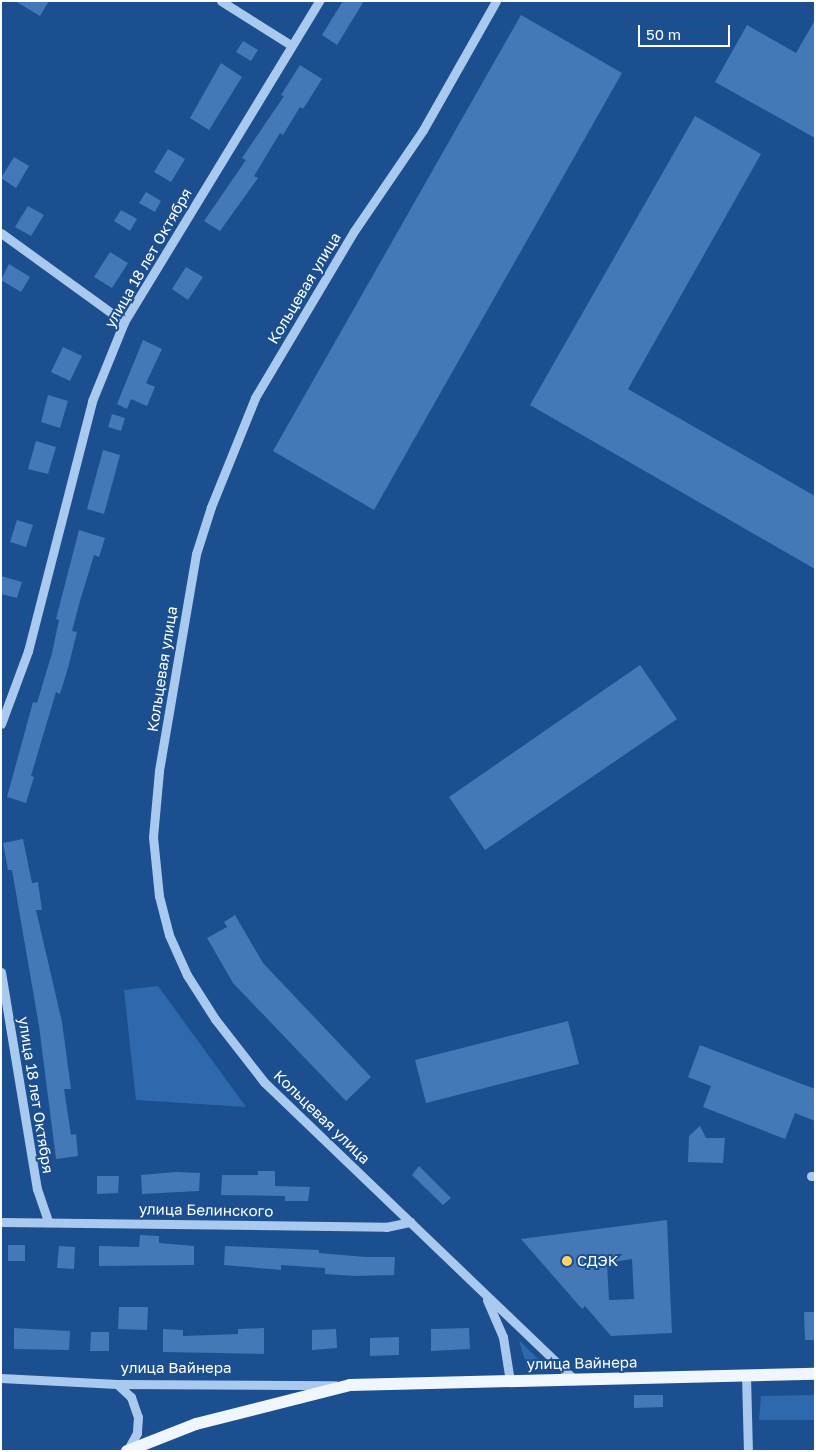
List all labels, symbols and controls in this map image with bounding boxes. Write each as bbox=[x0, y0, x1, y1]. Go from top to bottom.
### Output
scale bar bbox=[641, 15, 734, 47]
text: 50 m bbox=[646, 25, 681, 43]
street label: улица 18 лет Октября bbox=[101, 185, 195, 331]
street label: Кольцевая улица bbox=[264, 229, 344, 347]
street label: Кольцевая улица bbox=[143, 605, 181, 733]
street label: улица 18 лет Октября bbox=[15, 1015, 57, 1175]
street label: Кольцевая улица bbox=[270, 1066, 374, 1168]
street label: улица Белинского bbox=[139, 1200, 273, 1220]
place label: СДЭК bbox=[577, 1252, 618, 1270]
marker: СДЭК bbox=[561, 1255, 573, 1267]
street label: улица Вайнера bbox=[526, 1353, 638, 1373]
street label: улица Вайнера bbox=[121, 1359, 231, 1377]

